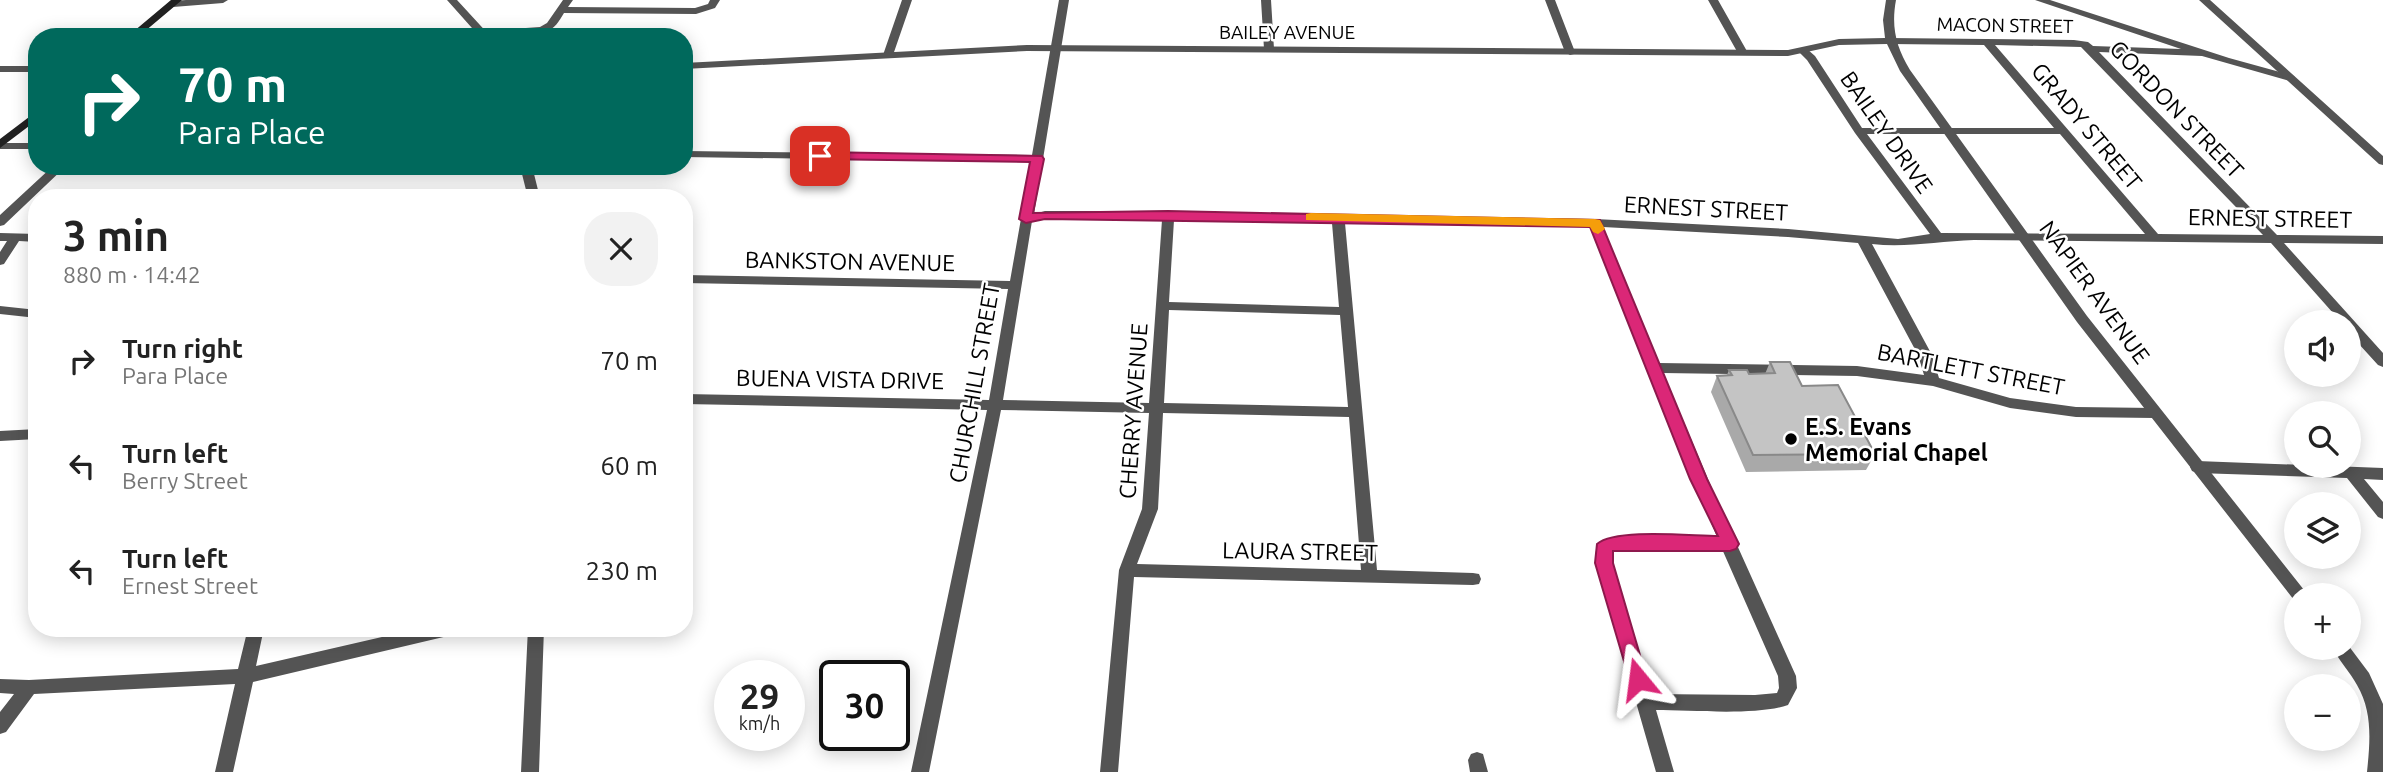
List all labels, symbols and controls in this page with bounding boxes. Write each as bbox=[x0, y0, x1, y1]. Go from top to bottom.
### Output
street label: MACON STREET bbox=[1936, 13, 2074, 37]
street label: BAILEY AVENUE bbox=[1219, 21, 1355, 43]
street label: GORDON STREET bbox=[2105, 35, 2249, 183]
icon: right bbox=[63, 56, 154, 147]
text: 70 m bbox=[178, 56, 287, 111]
street label: GRADY STREET bbox=[2027, 58, 2147, 194]
street label: BAILEY DRIVE bbox=[1836, 66, 1938, 198]
text: Para Place bbox=[178, 114, 326, 150]
pin bbox=[790, 126, 850, 186]
icon: arrive bbox=[801, 137, 839, 175]
street label: ERNEST STREET bbox=[1623, 191, 1789, 225]
street label: ERNEST STREET bbox=[2188, 204, 2353, 232]
text: 3 min bbox=[63, 212, 169, 259]
button: close bbox=[584, 212, 658, 286]
street label: NAPIER AVENUE bbox=[2035, 216, 2155, 368]
street label: BANKSTON AVENUE bbox=[745, 247, 955, 275]
text: 880 m · 14:42 bbox=[63, 262, 201, 287]
street label: CHURCHILL STREET bbox=[944, 281, 1004, 485]
map controls bbox=[2284, 310, 2361, 751]
button: sound bbox=[2284, 310, 2361, 387]
street label: CHERRY AVENUE bbox=[1114, 322, 1152, 500]
text: Turn right bbox=[122, 334, 243, 363]
street label: BARTLETT STREET bbox=[1875, 339, 2067, 399]
icon: right bbox=[63, 342, 101, 380]
text: 70 m bbox=[600, 346, 658, 375]
text: Para Place bbox=[122, 363, 228, 388]
street label: BUENA VISTA DRIVE bbox=[736, 365, 944, 393]
button: search bbox=[2284, 401, 2361, 478]
place label: E.S. Evans Memorial Chapel bbox=[1805, 414, 1988, 465]
marker: E.S. Evans Memorial Chapel bbox=[1783, 431, 1799, 447]
text: Turn left bbox=[122, 439, 228, 468]
icon: left bbox=[63, 447, 101, 485]
text: 60 m bbox=[600, 451, 658, 480]
text: Berry Street bbox=[122, 468, 248, 493]
button: layers bbox=[2284, 492, 2361, 569]
street label: LAURA STREET bbox=[1222, 537, 1378, 565]
text: Turn left bbox=[122, 544, 228, 573]
icon: left bbox=[63, 552, 101, 590]
text: 230 m bbox=[586, 556, 658, 585]
text: Ernest Street bbox=[122, 573, 258, 598]
button: + bbox=[2284, 583, 2361, 660]
position arrow bbox=[1601, 642, 1675, 716]
speed limit sign: 30 bbox=[819, 660, 910, 751]
button: − bbox=[2284, 674, 2361, 751]
text: 29 bbox=[740, 676, 779, 716]
text: km/h bbox=[739, 713, 780, 733]

